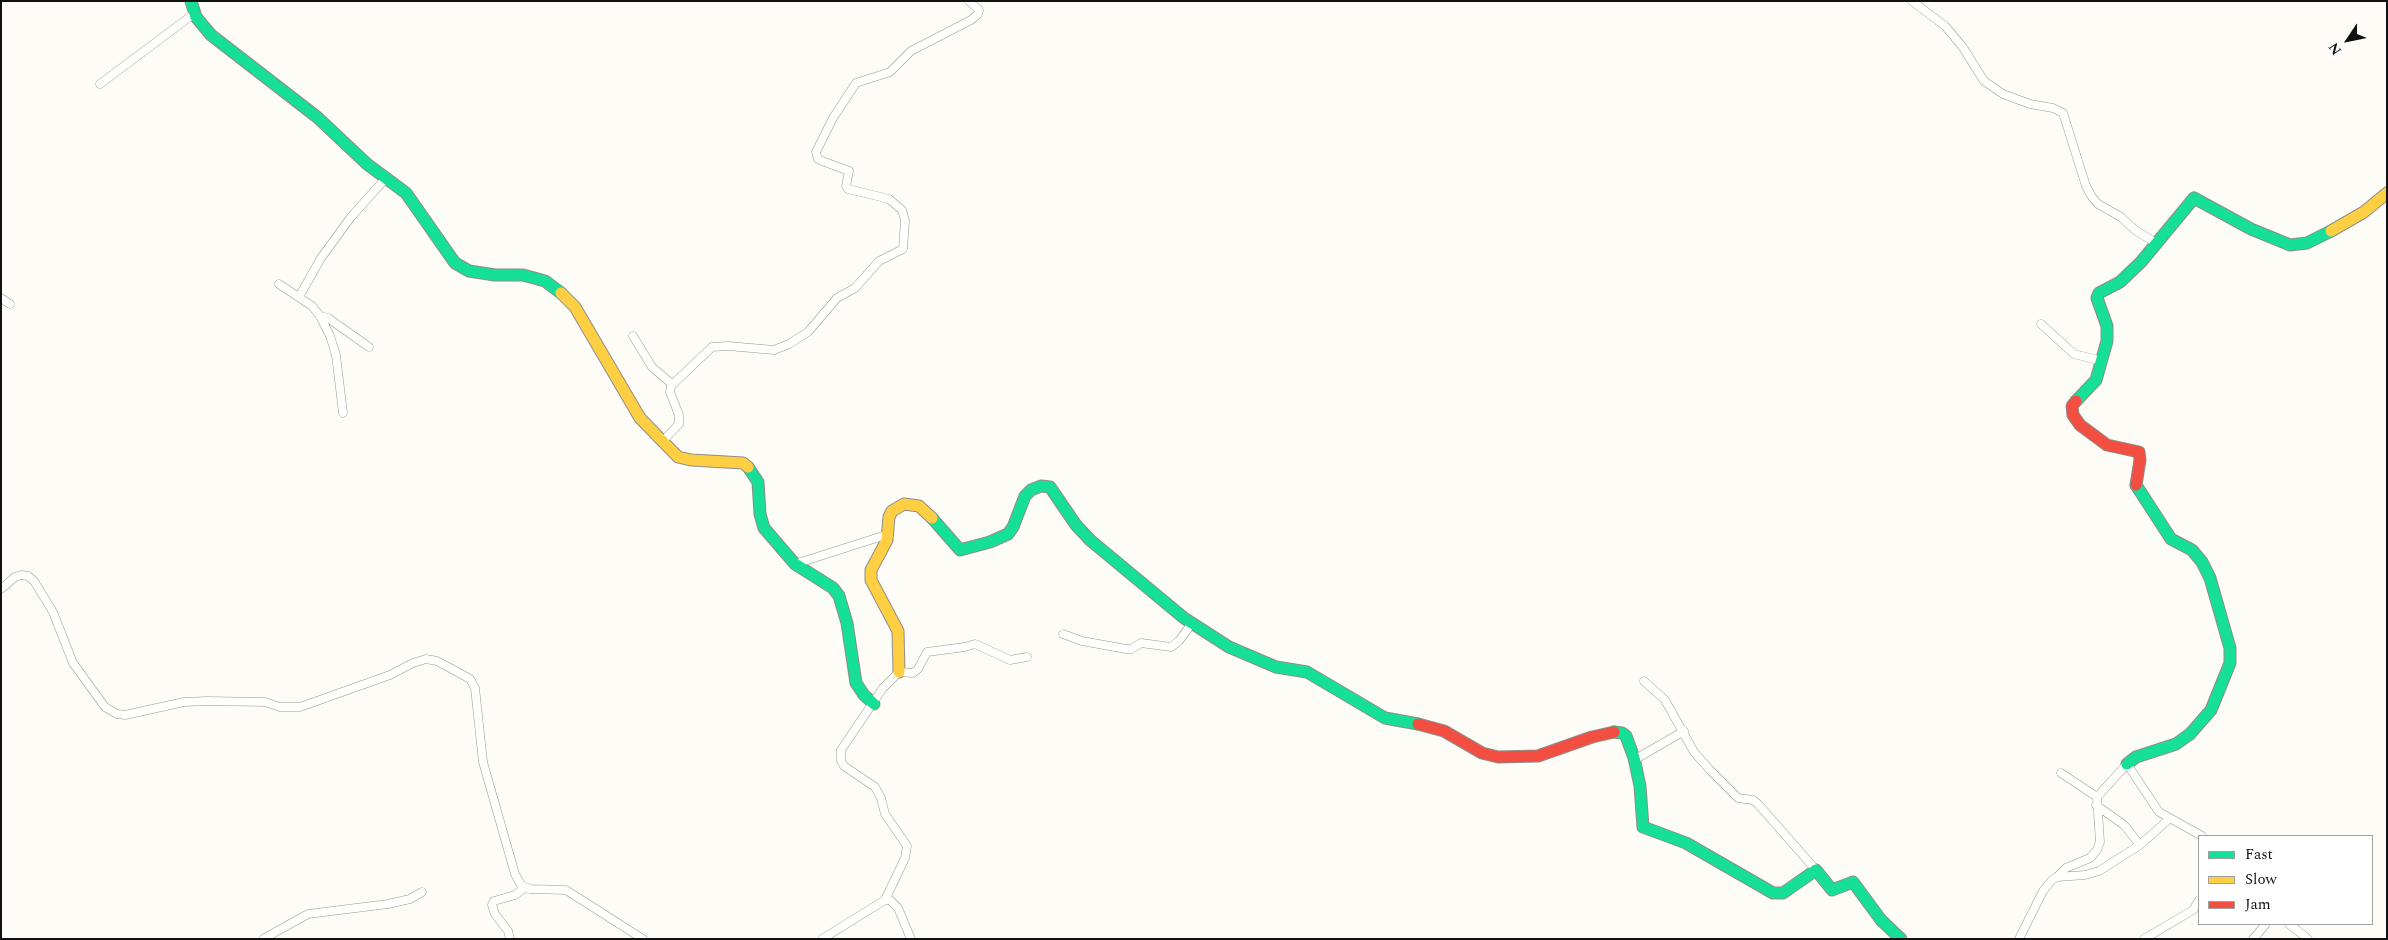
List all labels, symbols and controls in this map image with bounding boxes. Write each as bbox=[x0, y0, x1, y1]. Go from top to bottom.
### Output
north arrow bbox=[2323, 15, 2373, 65]
text: N bbox=[2323, 38, 2347, 59]
legend bbox=[2198, 835, 2373, 925]
text: Fast bbox=[2245, 843, 2273, 866]
text: Slow bbox=[2245, 868, 2277, 891]
text: Jam bbox=[2245, 893, 2271, 916]

